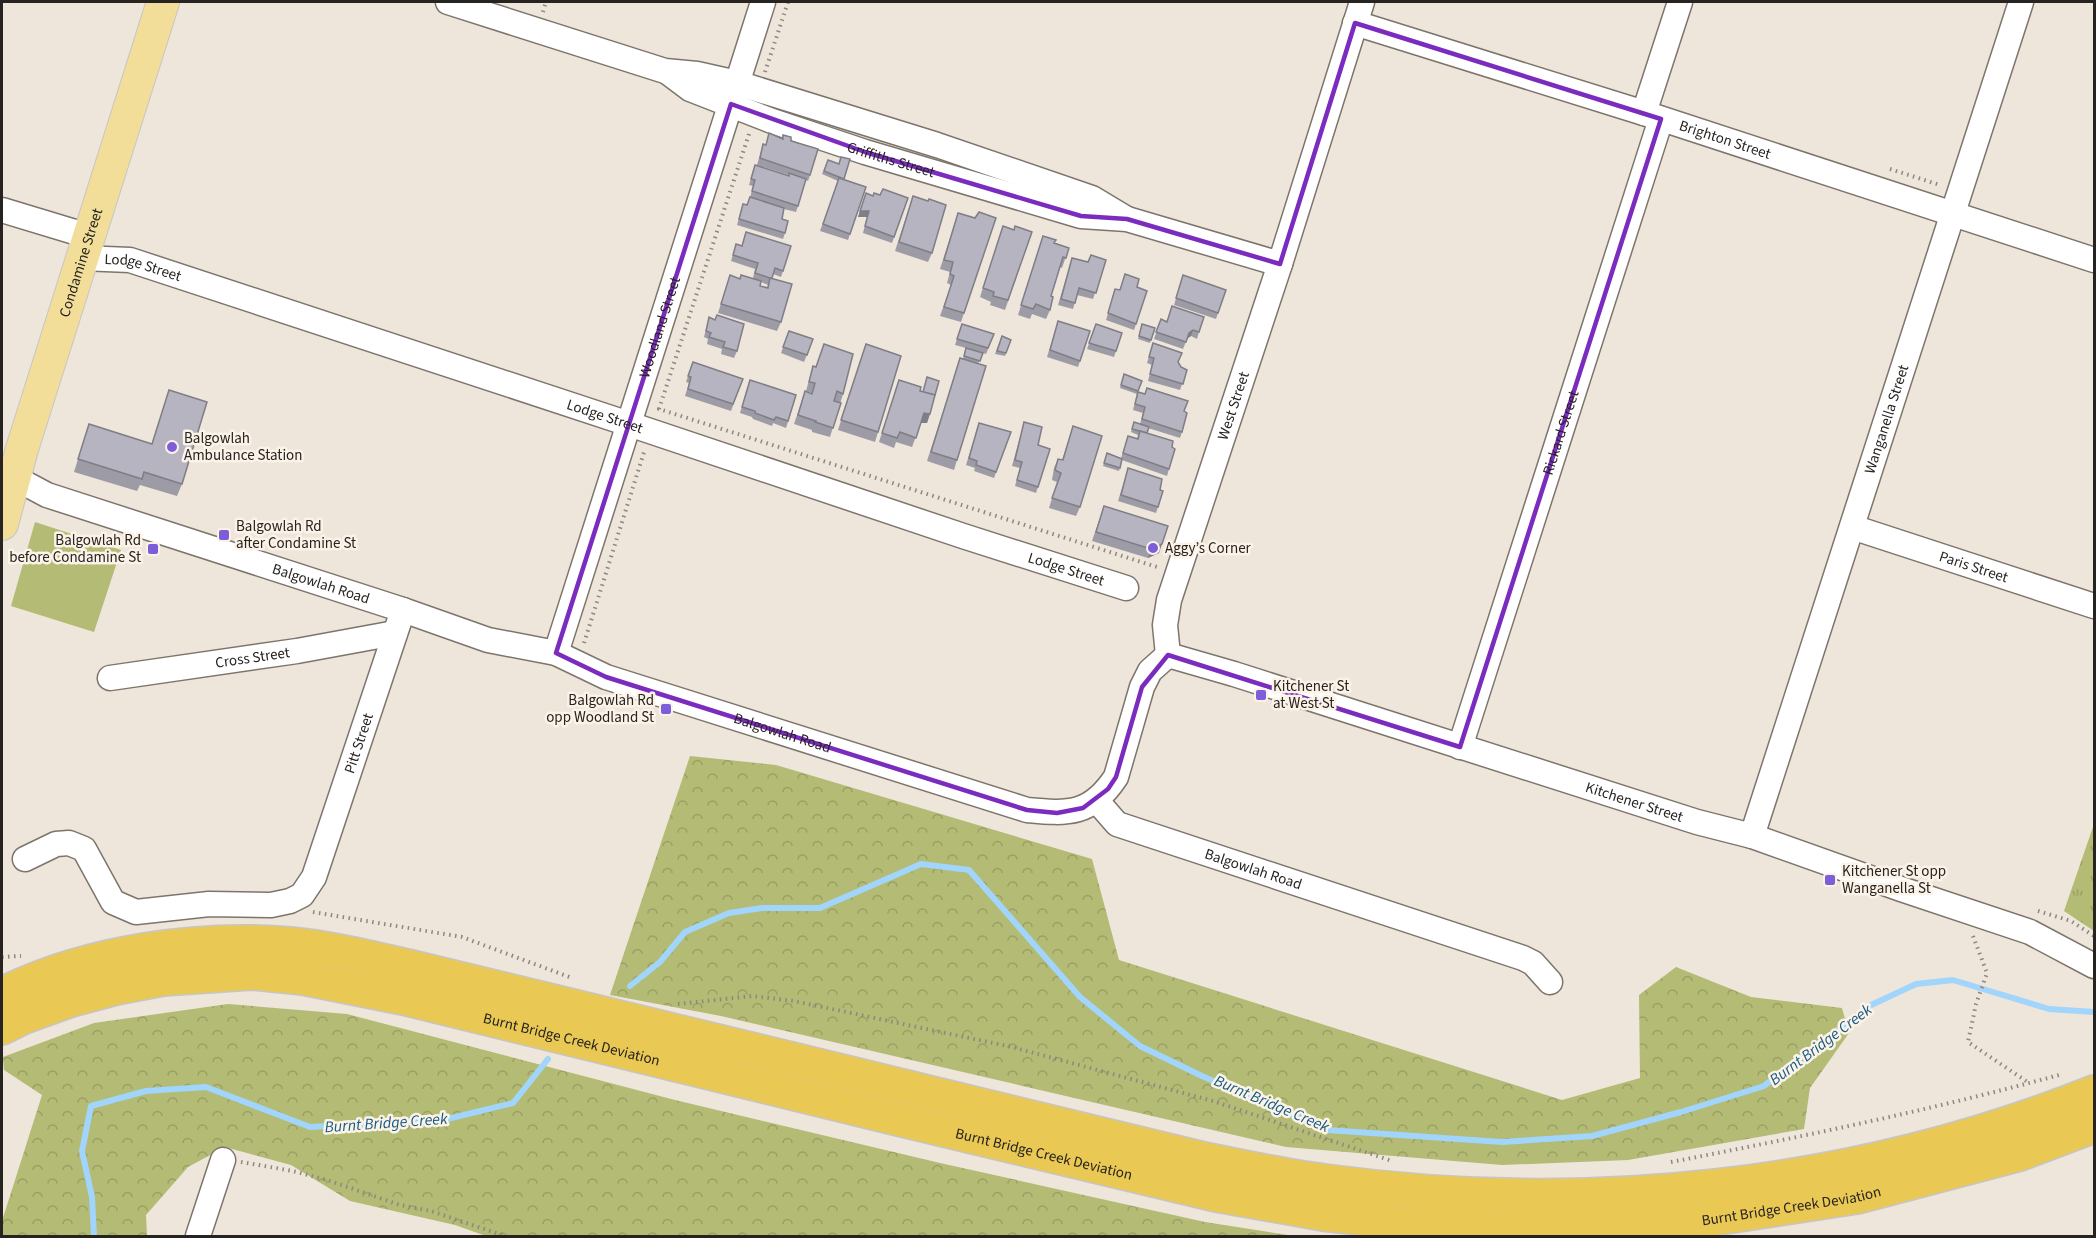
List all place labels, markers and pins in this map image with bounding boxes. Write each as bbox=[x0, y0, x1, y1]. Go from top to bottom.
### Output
place label: Balgowlah Ambulance Station bbox=[184, 428, 302, 466]
marker: Balgowlah Ambulance Station bbox=[165, 440, 179, 454]
place label: Balgowlah Rd after Condamine St bbox=[236, 516, 356, 554]
marker: Balgowlah Rd after Condamine St bbox=[217, 528, 231, 542]
place label: Balgowlah Rd before Condamine St bbox=[9, 530, 141, 568]
place label: Aggy’s Corner bbox=[1165, 538, 1252, 559]
marker: Aggy’s Corner bbox=[1146, 541, 1160, 555]
marker: Balgowlah Rd before Condamine St bbox=[146, 542, 160, 556]
place label: Kitchener St at West St bbox=[1273, 676, 1349, 714]
marker: Kitchener St at West St bbox=[1254, 688, 1268, 702]
place label: Balgowlah Rd opp Woodland St bbox=[546, 690, 654, 728]
marker: Balgowlah Rd opp Woodland St bbox=[659, 702, 673, 716]
place label: Kitchener St opp Wanganella St bbox=[1842, 861, 1946, 899]
marker: Kitchener St opp Wanganella St bbox=[1823, 873, 1837, 887]

